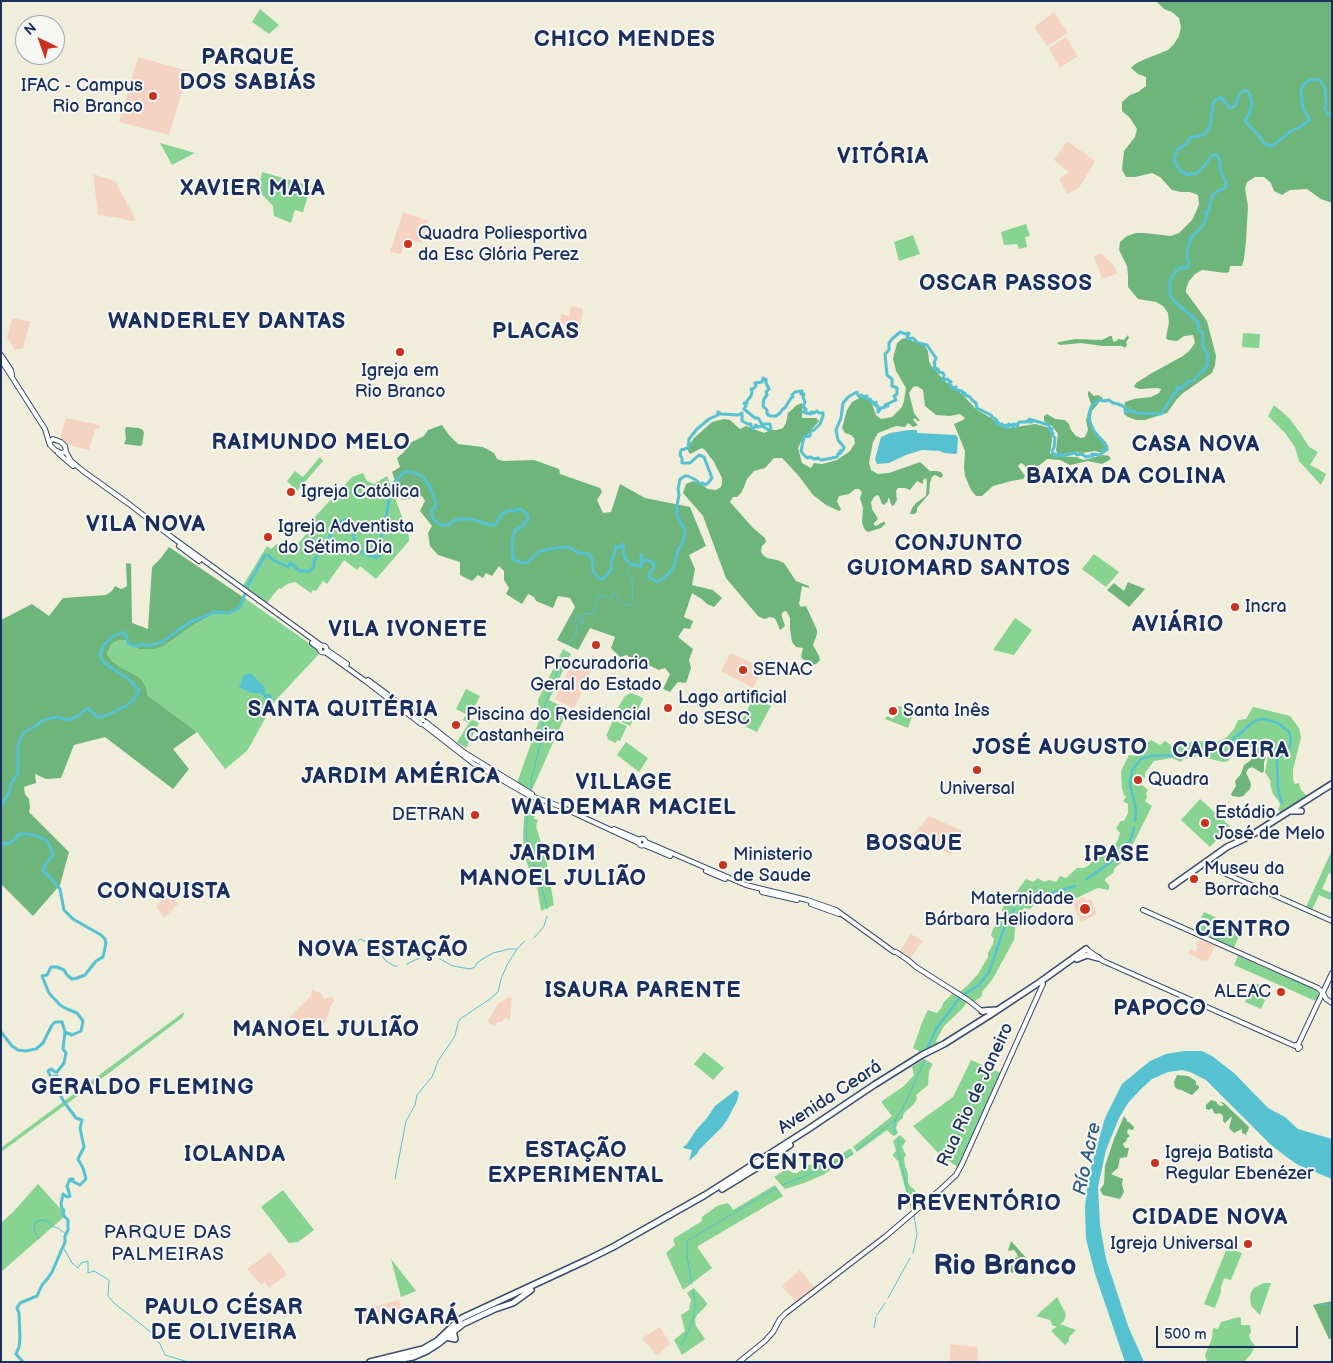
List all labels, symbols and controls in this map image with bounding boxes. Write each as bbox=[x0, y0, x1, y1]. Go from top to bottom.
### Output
north arrow bbox=[15, 15, 65, 65]
text: N bbox=[21, 19, 40, 39]
district label: CHICO MENDES bbox=[533, 27, 717, 53]
district label: PARQUE DOS SABIÁS bbox=[178, 45, 318, 96]
place label: IFAC - Campus Rio Branco bbox=[21, 75, 143, 118]
marker: IFAC - Campus Rio Branco bbox=[147, 90, 159, 102]
district label: VITÓRIA bbox=[836, 144, 930, 170]
district label: XAVIER MAIA bbox=[179, 176, 327, 202]
place label: Quadra Poliesportiva da Esc Glória Perez bbox=[418, 223, 587, 266]
marker: Quadra Poliesportiva da Esc Glória Perez bbox=[402, 238, 414, 250]
district label: OSCAR PASSOS bbox=[918, 271, 1094, 297]
district label: WANDERLEY DANTAS bbox=[106, 309, 348, 335]
district label: PLACAS bbox=[491, 319, 581, 345]
marker: Igreja em Rio Branco bbox=[394, 346, 406, 358]
place label: Igreja em Rio Branco bbox=[355, 360, 445, 402]
district label: RAIMUNDO MELO bbox=[210, 430, 412, 456]
district label: CASA NOVA bbox=[1131, 432, 1261, 458]
district label: BAIXA DA COLINA bbox=[1024, 464, 1228, 490]
place label: Igreja Católica bbox=[301, 481, 419, 503]
marker: Igreja Católica bbox=[285, 486, 297, 498]
district label: VILA NOVA bbox=[85, 512, 207, 538]
place label: Igreja Adventista do Sétimo Dia bbox=[278, 516, 414, 558]
marker: Igreja Adventista do Sétimo Dia bbox=[262, 531, 274, 543]
district label: CONJUNTO GUIOMARD SANTOS bbox=[845, 531, 1073, 582]
place label: Incra bbox=[1245, 596, 1287, 618]
marker: Incra bbox=[1229, 601, 1241, 613]
district label: AVIÁRIO bbox=[1131, 612, 1225, 638]
district label: VILA IVONETE bbox=[327, 617, 489, 643]
marker: Procuradoria Geral do Estado bbox=[590, 639, 602, 651]
place label: Procuradoria Geral do Estado bbox=[530, 653, 662, 696]
place label: SENAC bbox=[753, 659, 813, 681]
marker: SENAC bbox=[737, 664, 749, 676]
place label: Lago artificial do SESC bbox=[678, 687, 787, 730]
district label: SANTA QUITÉRIA bbox=[246, 697, 440, 723]
place label: Santa Inês bbox=[903, 700, 990, 722]
marker: Lago artificial do SESC bbox=[662, 702, 674, 714]
place label: Piscina do Residencial Castanheira bbox=[466, 704, 651, 746]
marker: Santa Inês bbox=[887, 705, 899, 717]
marker: Piscina do Residencial Castanheira bbox=[450, 719, 462, 731]
district label: JOSÉ AUGUSTO bbox=[971, 735, 1149, 761]
district label: CAPOEIRA bbox=[1171, 738, 1291, 764]
district label: JARDIM AMÉRICA bbox=[300, 764, 502, 790]
marker: Universal bbox=[971, 764, 983, 776]
place label: Quadra bbox=[1148, 769, 1209, 791]
district label: VILLAGE WALDEMAR MACIEL bbox=[509, 770, 739, 821]
marker: Quadra bbox=[1132, 774, 1144, 786]
place label: Universal bbox=[939, 778, 1015, 800]
place label: Estádio José de Melo bbox=[1215, 802, 1325, 844]
place label: DETRAN bbox=[392, 804, 465, 826]
marker: DETRAN bbox=[469, 809, 481, 821]
marker: Estádio José de Melo bbox=[1199, 817, 1211, 829]
district label: BOSQUE bbox=[864, 831, 964, 857]
district label: JARDIM MANOEL JULIÃO bbox=[458, 841, 648, 892]
district label: IPASE bbox=[1083, 842, 1151, 868]
place label: Ministerio de Saude bbox=[733, 844, 813, 886]
place label: Museu da Borracha bbox=[1204, 858, 1285, 901]
marker: Ministerio de Saude bbox=[717, 859, 729, 871]
marker: Museu da Borracha bbox=[1188, 873, 1200, 885]
district label: CONQUISTA bbox=[96, 879, 232, 905]
place label: Maternidade Bárbara Heliodora bbox=[924, 888, 1074, 931]
marker: Maternidade Bárbara Heliodora bbox=[1078, 902, 1092, 916]
district label: CENTRO bbox=[1194, 917, 1292, 943]
district label: NOVA ESTAÇÃO bbox=[296, 937, 470, 963]
district label: ISAURA PARENTE bbox=[543, 978, 743, 1004]
place label: ALEAC bbox=[1214, 981, 1271, 1003]
marker: ALEAC bbox=[1275, 986, 1287, 998]
district label: PAPOCO bbox=[1112, 996, 1208, 1022]
district label: MANOEL JULIÃO bbox=[231, 1017, 421, 1043]
street label: Rua Rio de Janeiro bbox=[933, 1020, 1019, 1170]
street label: Avenida Ceará bbox=[774, 1056, 886, 1140]
district label: GERALDO FLEMING bbox=[29, 1075, 257, 1101]
water label: Río Acre bbox=[1069, 1121, 1107, 1197]
district label: ESTAÇÃO EXPERIMENTAL bbox=[486, 1138, 666, 1190]
district label: IOLANDA bbox=[183, 1142, 287, 1168]
place label: Igreja Batista Regular Ebenézer bbox=[1165, 1142, 1313, 1184]
district label: CENTRO bbox=[748, 1150, 846, 1176]
marker: Igreja Batista Regular Ebenézer bbox=[1149, 1157, 1161, 1169]
district label: PREVENTÓRIO bbox=[895, 1191, 1063, 1217]
district label: CIDADE NOVA bbox=[1131, 1205, 1289, 1231]
district label: PARQUE DAS PALMEIRAS bbox=[102, 1222, 234, 1266]
place label: Igreja Universal bbox=[1110, 1233, 1238, 1255]
marker: Igreja Universal bbox=[1242, 1238, 1254, 1250]
district label: Rio Branco bbox=[934, 1250, 1076, 1284]
district label: PAULO CÉSAR DE OLIVEIRA bbox=[143, 1295, 305, 1346]
district label: TANGARÁ bbox=[353, 1305, 461, 1331]
scale bar bbox=[1158, 1316, 1300, 1348]
text: 500 m bbox=[1164, 1325, 1207, 1344]

